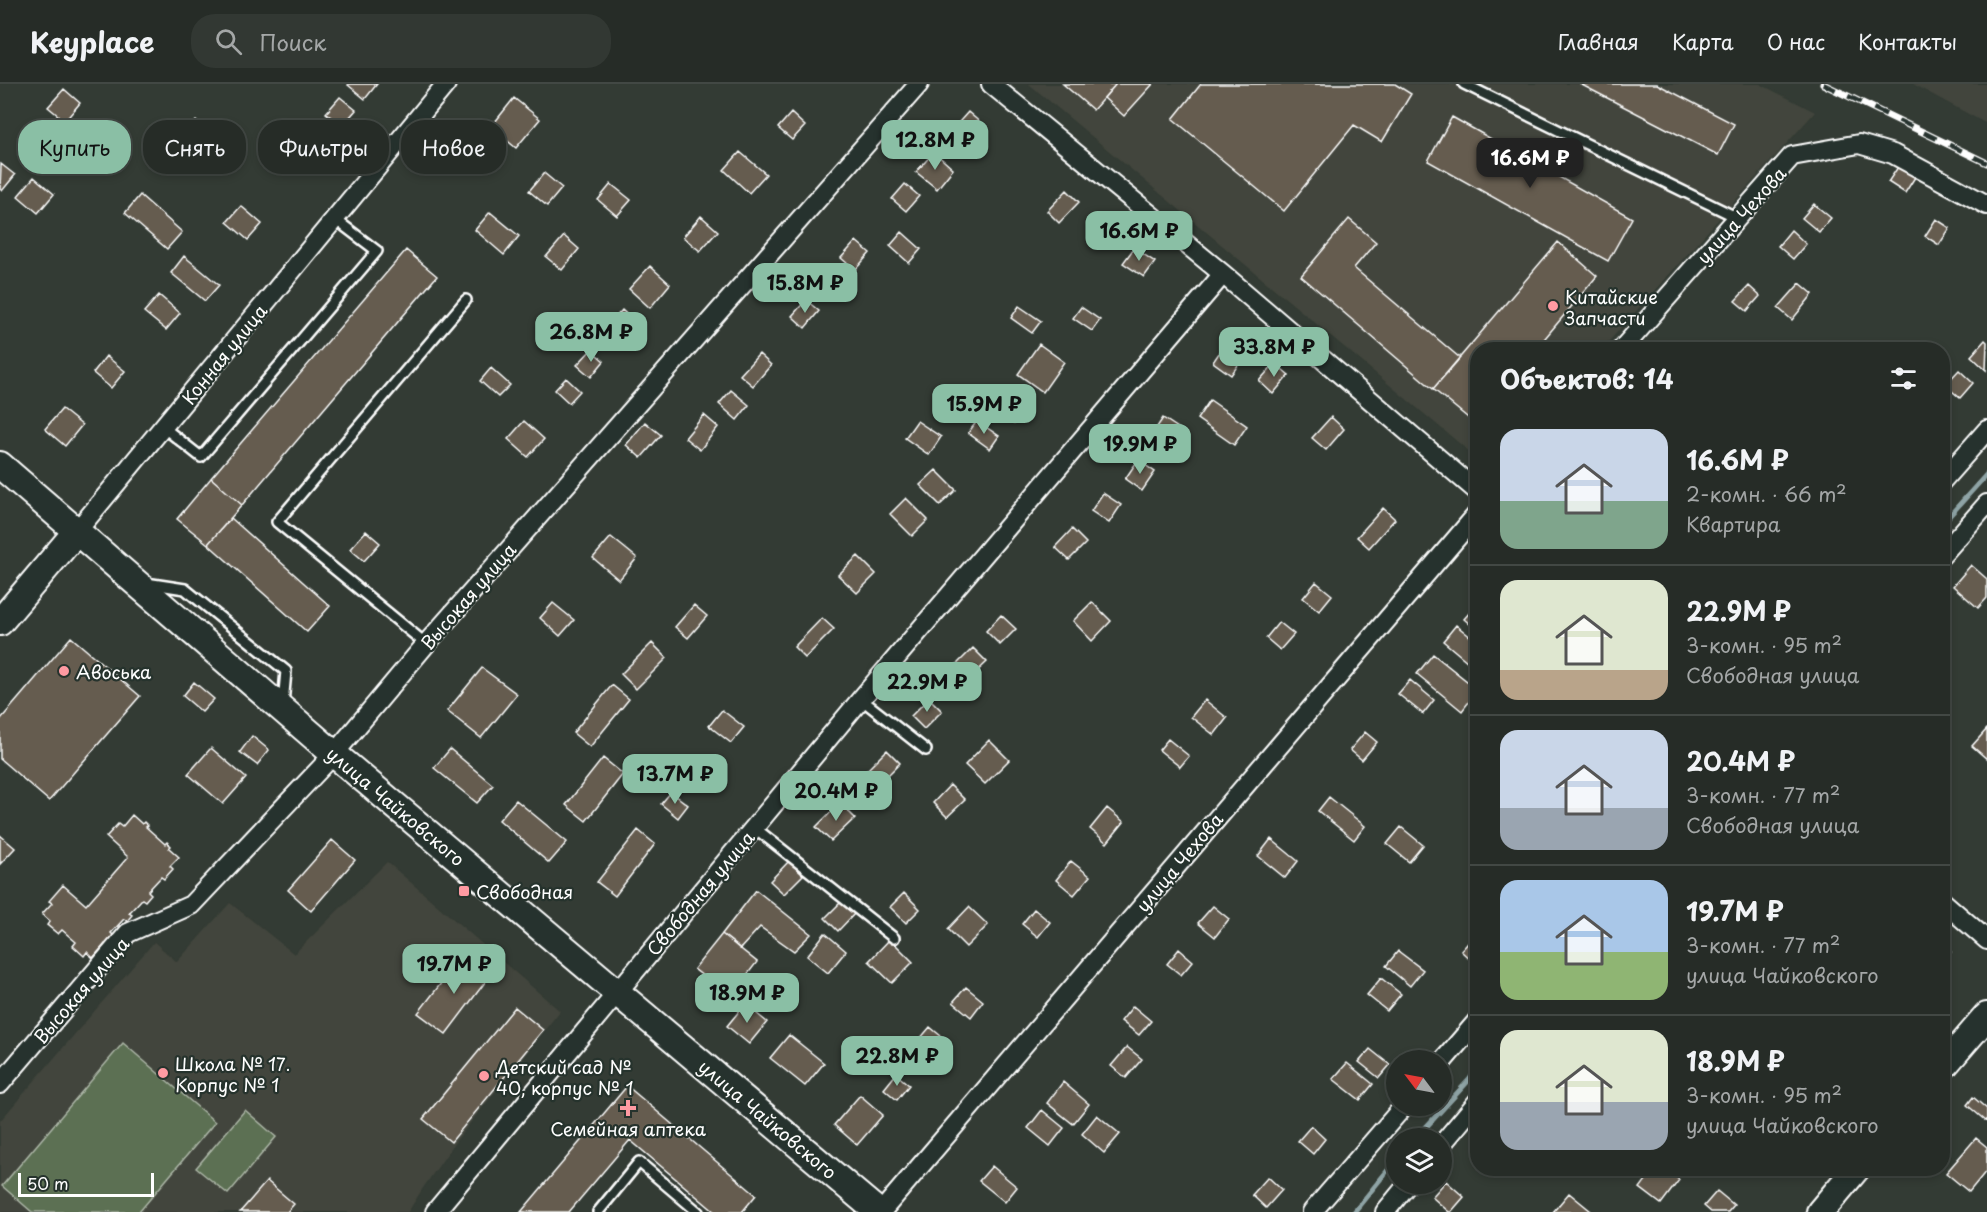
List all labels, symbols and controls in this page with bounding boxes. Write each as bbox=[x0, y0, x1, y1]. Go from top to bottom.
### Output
search box bbox=[191, 14, 611, 68]
text: Keyplace bbox=[30, 20, 155, 63]
icon: search bbox=[212, 25, 245, 58]
text: Поиск bbox=[260, 25, 326, 58]
text: Главная bbox=[1558, 25, 1639, 57]
text: Карта bbox=[1672, 25, 1734, 57]
text: О нас bbox=[1767, 25, 1825, 57]
text: Контакты bbox=[1858, 25, 1957, 57]
chip: Купить bbox=[18, 120, 131, 174]
chip: Снять bbox=[143, 120, 246, 174]
chip: Фильтры bbox=[258, 120, 389, 174]
chip: Новое bbox=[401, 120, 506, 174]
pin: 12.8M ₽ bbox=[880, 120, 990, 171]
text: 12.8M ₽ bbox=[895, 124, 975, 154]
pin: 16.6M ₽ bbox=[1475, 138, 1585, 189]
text: 16.6M ₽ bbox=[1490, 142, 1570, 172]
street label: улица Чехова bbox=[1690, 160, 1793, 270]
pin: 16.6M ₽ bbox=[1084, 211, 1194, 262]
text: 16.6M ₽ bbox=[1099, 215, 1179, 245]
pin: 15.8M ₽ bbox=[750, 263, 860, 314]
text: 15.8M ₽ bbox=[766, 267, 844, 297]
place label: Китайские Запчасти bbox=[1565, 283, 1658, 331]
street label: Конная улица bbox=[175, 298, 273, 410]
marker: Китайские Запчасти bbox=[1546, 299, 1560, 313]
pin: 26.8M ₽ bbox=[536, 312, 646, 363]
text: 26.8M ₽ bbox=[549, 316, 633, 346]
pin: 33.8M ₽ bbox=[1219, 327, 1329, 378]
text: 33.8M ₽ bbox=[1233, 331, 1315, 361]
text: Объектов: 14 bbox=[1500, 359, 1674, 398]
icon: filters bbox=[1887, 362, 1920, 395]
pin: 15.9M ₽ bbox=[929, 384, 1039, 435]
text: 15.9M ₽ bbox=[946, 388, 1022, 418]
pin: 19.9M ₽ bbox=[1085, 424, 1195, 475]
text: 19.9M ₽ bbox=[1103, 428, 1177, 458]
text: 16.6M ₽ bbox=[1686, 440, 1789, 479]
icon: home bbox=[1548, 453, 1620, 525]
text: 2-комн. · 66 m² bbox=[1686, 479, 1847, 509]
text: Квартира bbox=[1686, 509, 1780, 539]
street label: Высокая улица bbox=[414, 536, 522, 655]
text: 22.9M ₽ bbox=[1686, 591, 1791, 630]
icon: home bbox=[1548, 604, 1620, 676]
text: 3-комн. · 95 m² bbox=[1686, 630, 1842, 660]
place label: Авоська bbox=[76, 658, 152, 685]
text: Свободная улица bbox=[1686, 660, 1859, 690]
pin: 22.9M ₽ bbox=[872, 662, 982, 713]
marker: Авоська bbox=[57, 664, 71, 678]
text: 22.9M ₽ bbox=[887, 666, 967, 696]
street label: улица Чайковского bbox=[321, 740, 471, 872]
text: 20.4M ₽ bbox=[1686, 741, 1795, 780]
pin: 13.7M ₽ bbox=[620, 754, 730, 805]
icon: home bbox=[1548, 754, 1620, 826]
text: 13.7M ₽ bbox=[637, 758, 714, 788]
pin: 20.4M ₽ bbox=[781, 771, 891, 822]
text: 20.4M ₽ bbox=[794, 775, 878, 805]
text: 3-комн. · 77 m² bbox=[1686, 780, 1840, 810]
street label: улица Чехова bbox=[1129, 806, 1229, 918]
text: Свободная улица bbox=[1686, 810, 1859, 840]
street label: Свободная улица bbox=[640, 824, 761, 961]
place label: Свободная bbox=[476, 878, 573, 905]
marker: Свободная bbox=[457, 884, 471, 898]
text: 19.7M ₽ bbox=[1686, 891, 1784, 930]
icon: home bbox=[1548, 904, 1620, 976]
street label: Высокая улица bbox=[27, 930, 135, 1049]
text: 3-комн. · 77 m² bbox=[1686, 930, 1840, 960]
pin: 19.7M ₽ bbox=[399, 944, 509, 995]
text: 19.7M ₽ bbox=[416, 948, 492, 978]
text: улица Чайковского bbox=[1686, 960, 1879, 990]
pin: 18.9M ₽ bbox=[692, 973, 802, 1024]
text: 18.9M ₽ bbox=[709, 977, 785, 1007]
pin: 22.8M ₽ bbox=[842, 1036, 952, 1087]
text: 22.8M ₽ bbox=[855, 1040, 939, 1070]
text: 18.9M ₽ bbox=[1686, 1041, 1785, 1080]
place label: Школа № 17. Корпус № 1 bbox=[175, 1050, 290, 1098]
north arrow bbox=[1386, 1050, 1452, 1116]
map controls bbox=[1386, 1050, 1452, 1194]
place label: Детский сад № 40, корпус № 1 bbox=[495, 1053, 634, 1101]
street label: улица Чайковского bbox=[693, 1053, 843, 1185]
icon: home bbox=[1548, 1054, 1620, 1126]
marker: Школа № 17. Корпус № 1 bbox=[156, 1066, 170, 1080]
marker: Детский сад № 40, корпус № 1 bbox=[477, 1069, 491, 1083]
text: 3-комн. · 95 m² bbox=[1686, 1080, 1842, 1110]
marker: Семейная аптека bbox=[621, 1101, 635, 1115]
text: улица Чайковского bbox=[1686, 1110, 1879, 1140]
place label: Семейная аптека bbox=[550, 1115, 707, 1142]
button: layers bbox=[1386, 1128, 1452, 1194]
scale bar bbox=[18, 1170, 154, 1198]
text: 50 m bbox=[27, 1171, 68, 1195]

